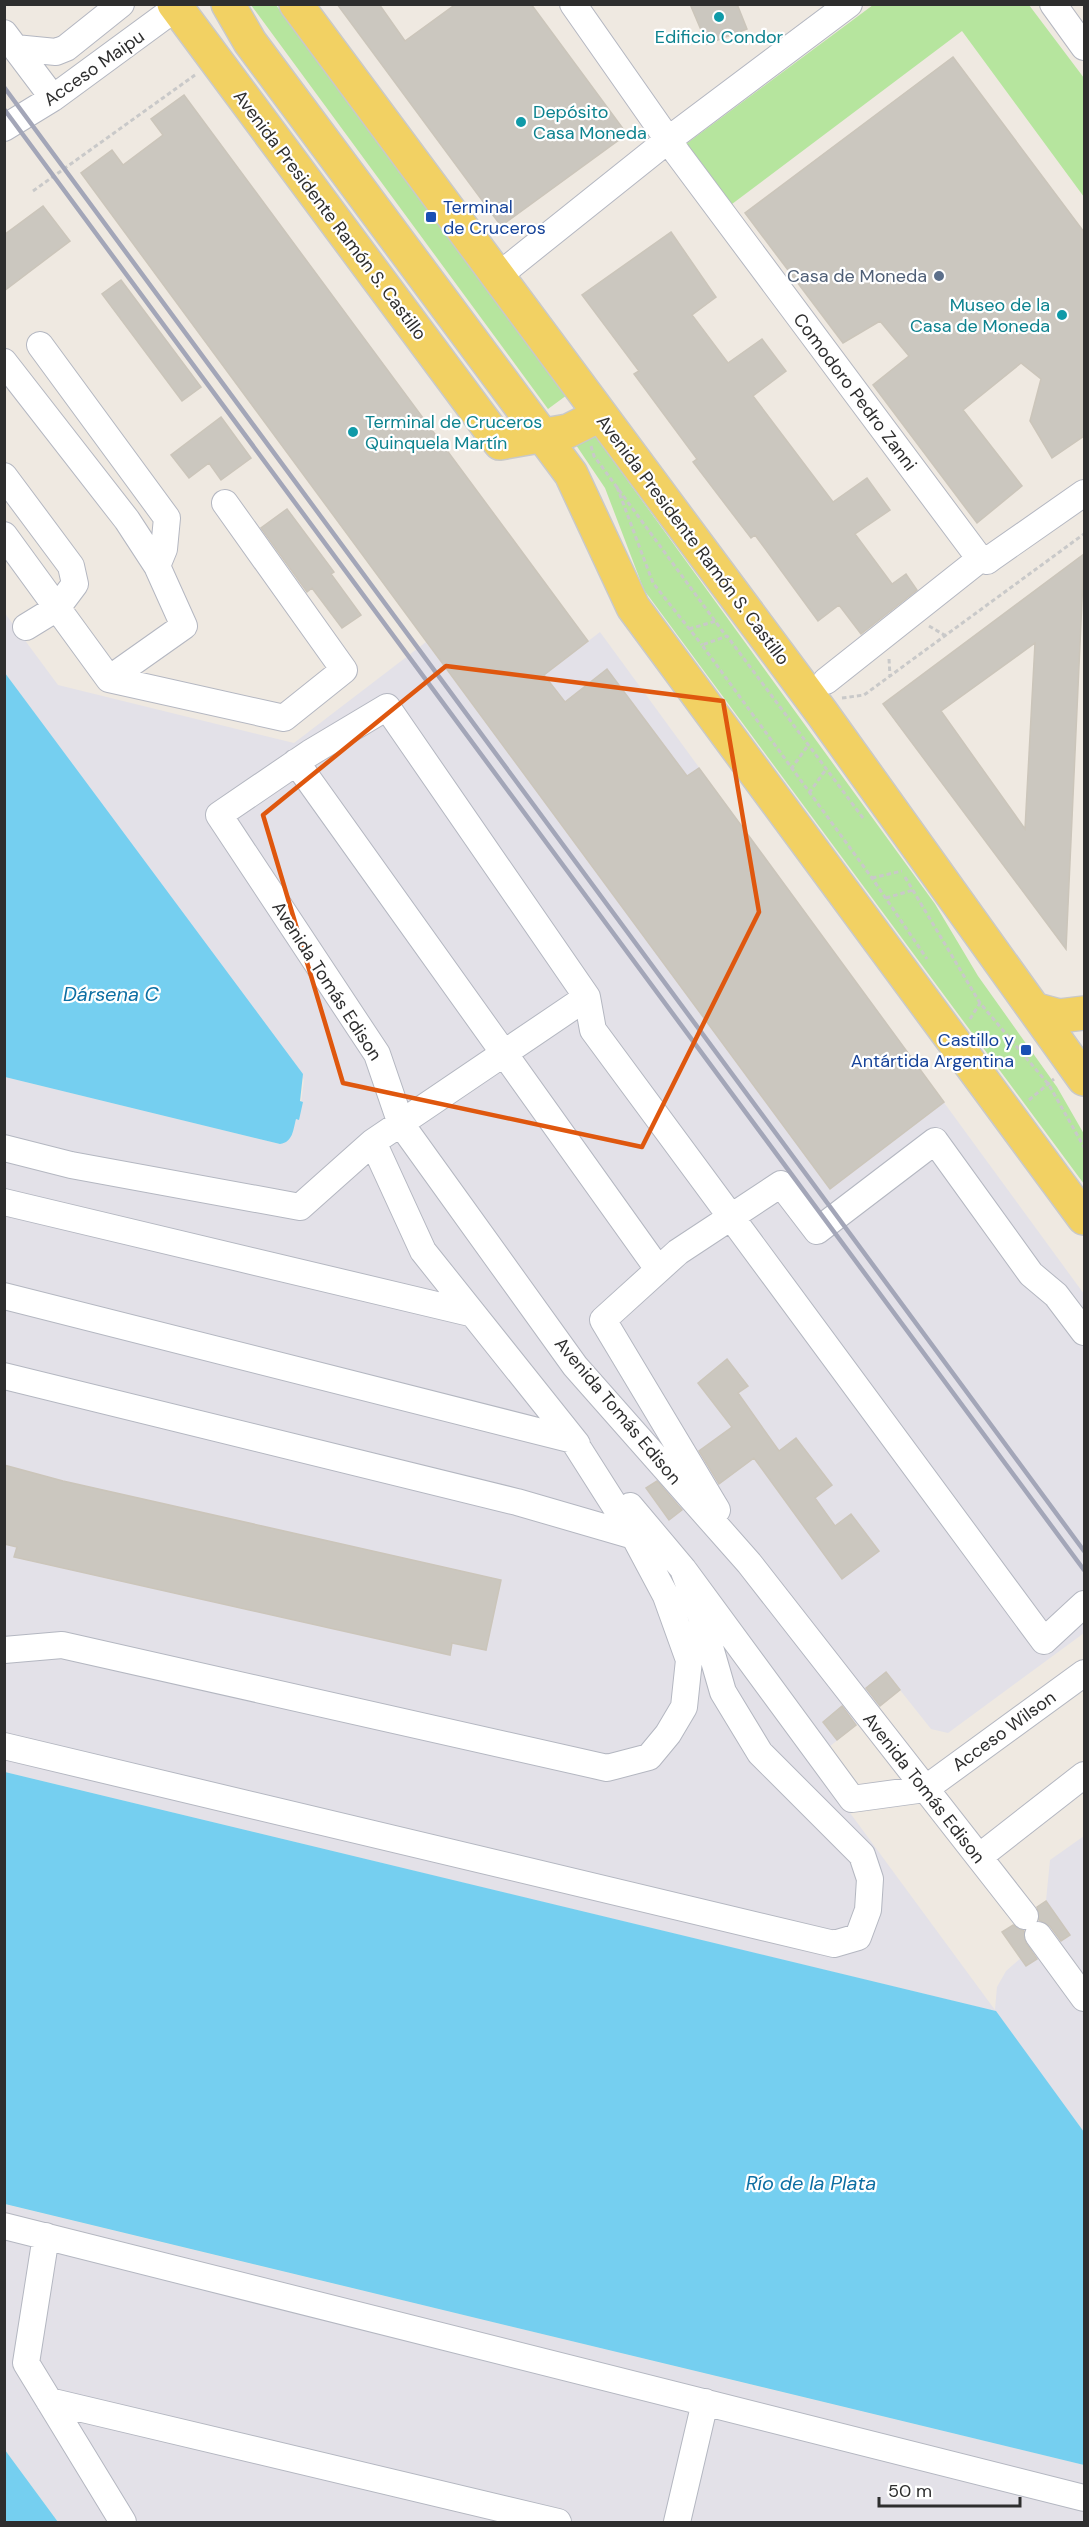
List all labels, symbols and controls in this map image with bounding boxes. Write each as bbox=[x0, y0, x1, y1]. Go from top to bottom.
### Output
marker: Edificio Condor bbox=[712, 10, 726, 24]
street label: Acceso Maipu bbox=[39, 24, 149, 112]
place label: Edificio Condor bbox=[655, 25, 784, 49]
street label: Avenida Presidente Ramón S. Castillo bbox=[228, 85, 432, 345]
place label: Depósito Casa Moneda bbox=[533, 100, 647, 145]
marker: Depósito Casa Moneda bbox=[514, 115, 528, 129]
place label: Terminal de Cruceros bbox=[443, 195, 546, 240]
marker: Terminal de Cruceros bbox=[424, 210, 438, 224]
place label: Casa de Moneda bbox=[787, 264, 927, 288]
marker: Casa de Moneda bbox=[932, 269, 946, 283]
place label: Museo de la Casa de Moneda bbox=[910, 293, 1050, 338]
street label: Comodoro Pedro Zanni bbox=[788, 308, 922, 476]
marker: Museo de la Casa de Moneda bbox=[1055, 308, 1069, 322]
place label: Terminal de Cruceros Quinquela Martín bbox=[365, 410, 542, 455]
street label: Avenida Presidente Ramón S. Castillo bbox=[591, 410, 795, 670]
marker: Terminal de Cruceros Quinquela Martín bbox=[346, 425, 360, 439]
street label: Avenida Tomás Edison bbox=[266, 897, 388, 1065]
water label: Dársena C bbox=[63, 981, 160, 1007]
place label: Castillo y Antártida Argentina bbox=[851, 1028, 1014, 1073]
marker: Castillo y Antártida Argentina bbox=[1019, 1043, 1033, 1057]
street label: Avenida Tomás Edison bbox=[549, 1332, 687, 1490]
street label: Acceso Wilson bbox=[947, 1685, 1061, 1777]
street label: Avenida Tomás Edison bbox=[857, 1708, 991, 1868]
water label: Río de la Plata bbox=[746, 2170, 876, 2196]
scale bar bbox=[879, 2470, 1020, 2508]
text: 50 m bbox=[888, 2479, 932, 2503]

